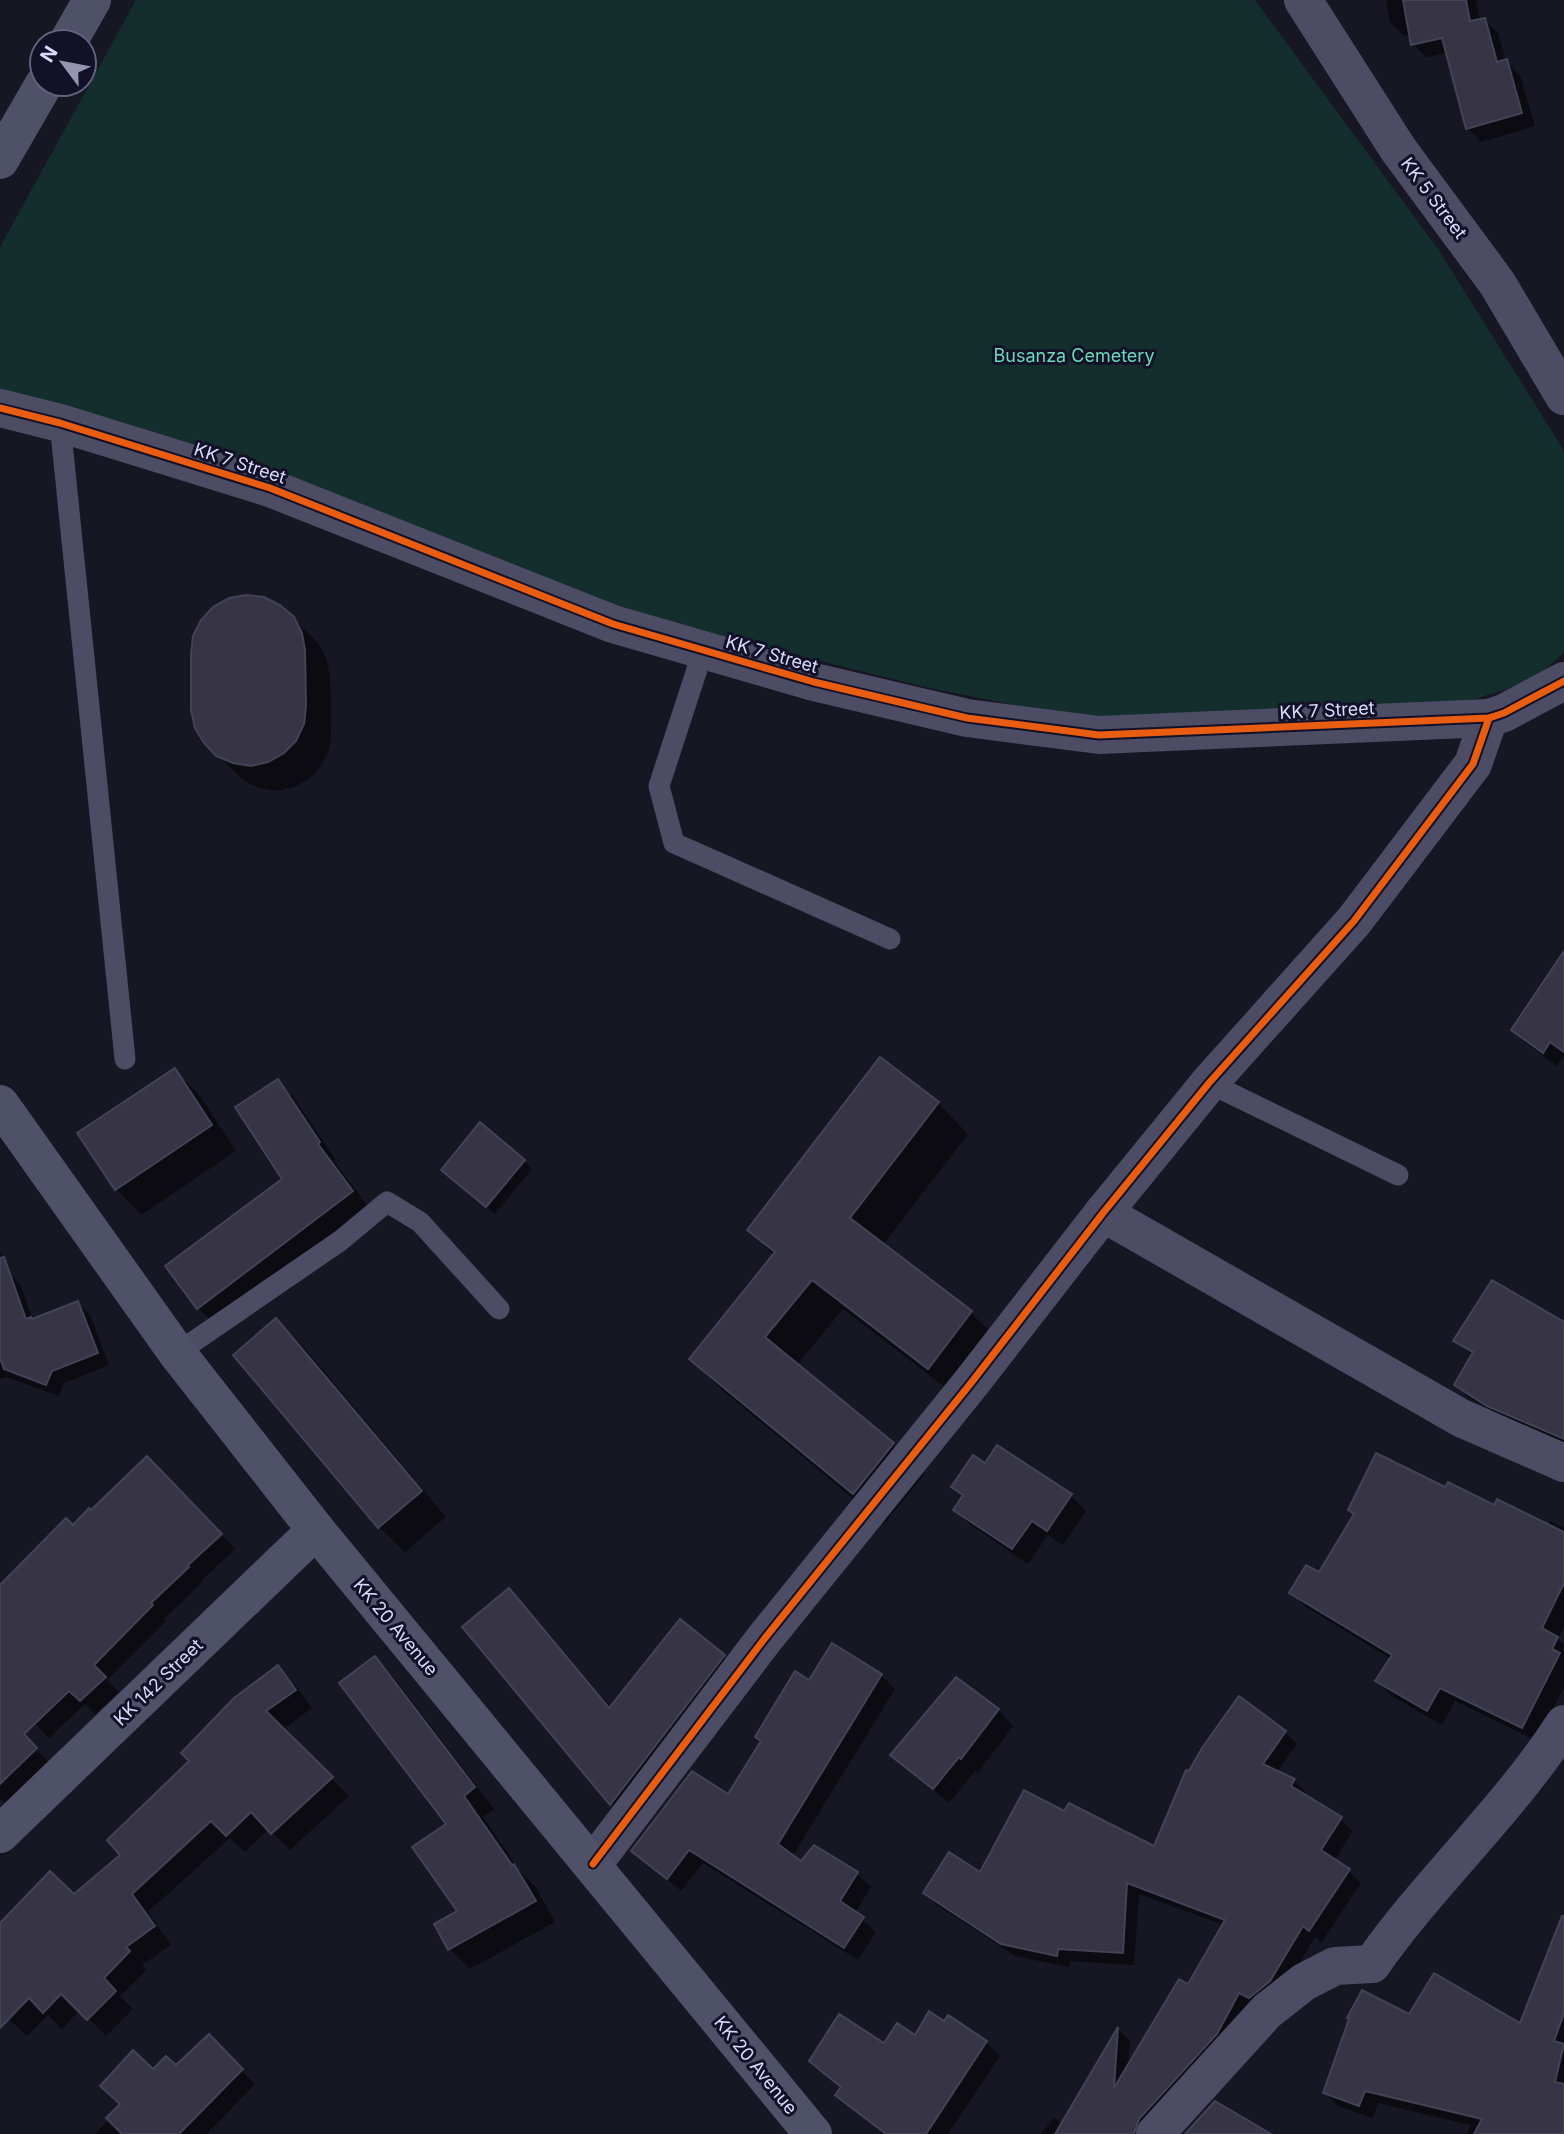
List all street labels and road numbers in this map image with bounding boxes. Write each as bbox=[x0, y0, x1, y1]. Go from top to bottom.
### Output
street label: KK 5 Street bbox=[1397, 153, 1471, 243]
street label: KK 7 Street bbox=[191, 438, 289, 488]
street label: KK 7 Street bbox=[723, 631, 821, 677]
street label: KK 7 Street bbox=[1279, 697, 1375, 723]
street label: KK 20 Avenue bbox=[349, 1574, 443, 1680]
street label: KK 142 Street bbox=[109, 1634, 207, 1730]
street label: KK 20 Avenue bbox=[710, 2012, 802, 2118]

